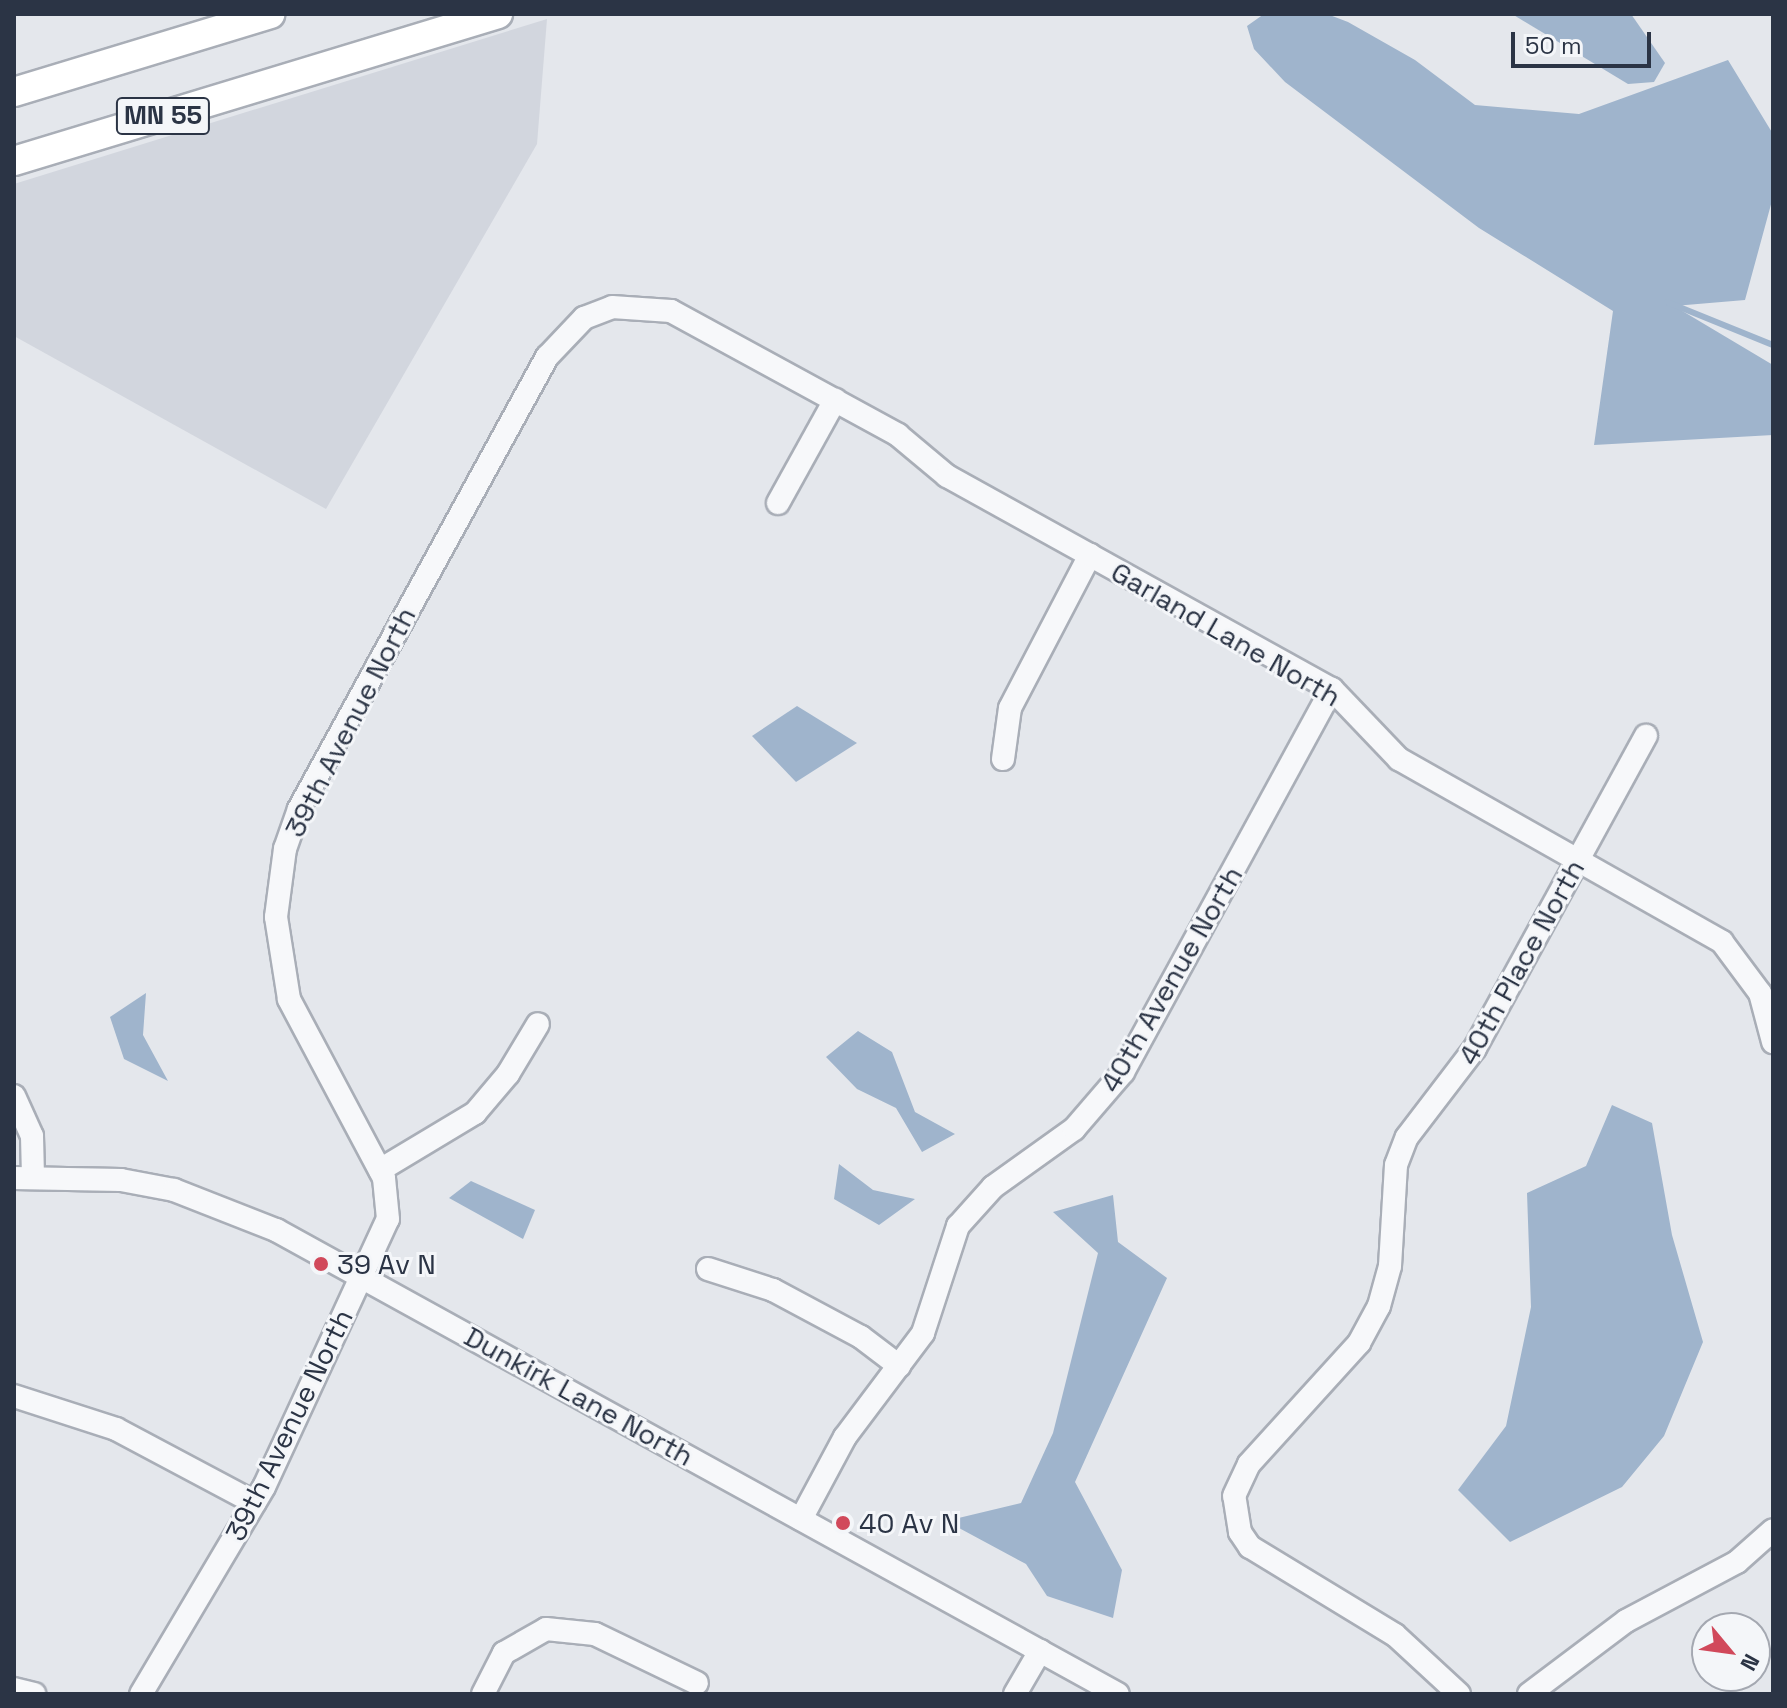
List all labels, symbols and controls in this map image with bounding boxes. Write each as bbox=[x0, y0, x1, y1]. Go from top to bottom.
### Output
scale bar bbox=[1515, 16, 1655, 66]
text: 50 m bbox=[1525, 30, 1582, 61]
road number: MN 55 bbox=[115, 94, 211, 138]
street label: Garland Lane North bbox=[1105, 555, 1347, 713]
street label: 39th Avenue North bbox=[277, 601, 423, 843]
street label: 40th Place North bbox=[1451, 854, 1591, 1070]
street label: 40th Avenue North bbox=[1093, 860, 1249, 1098]
place label: 39 Av N bbox=[337, 1247, 436, 1281]
marker: 39 Av N bbox=[312, 1255, 330, 1273]
street label: 39th Avenue North bbox=[218, 1304, 360, 1546]
street label: Dunkirk Lane North bbox=[459, 1319, 699, 1473]
place label: 40 Av N bbox=[859, 1506, 960, 1540]
marker: 40 Av N bbox=[834, 1514, 852, 1532]
north arrow bbox=[1691, 1612, 1771, 1692]
text: N bbox=[1734, 1649, 1766, 1676]

